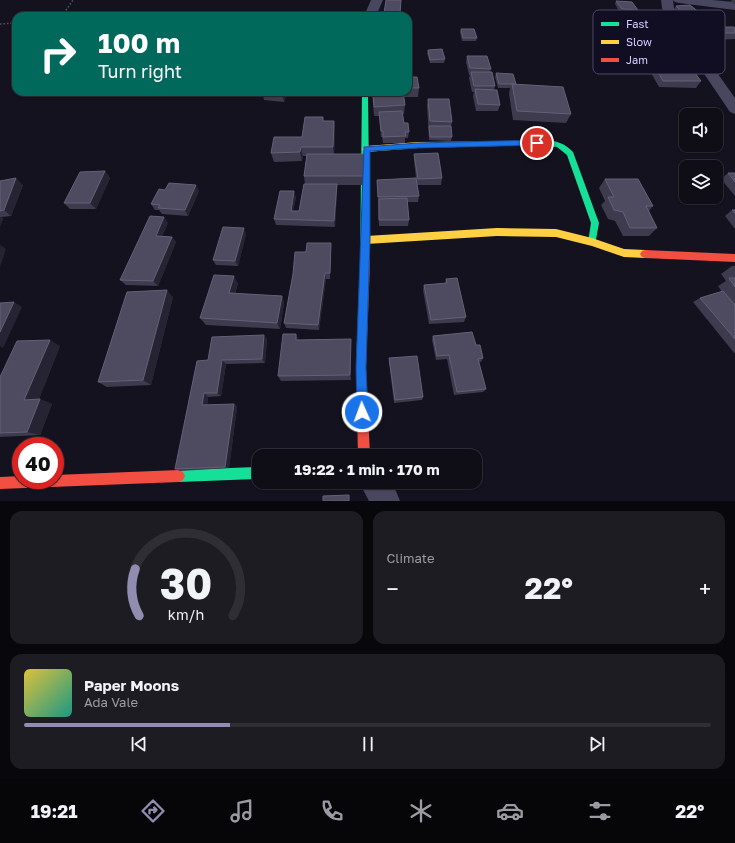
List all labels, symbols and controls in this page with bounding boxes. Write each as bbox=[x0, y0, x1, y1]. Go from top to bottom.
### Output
legend bbox=[593, 10, 725, 74]
text: Fast bbox=[626, 17, 649, 30]
text: 100 m bbox=[98, 26, 180, 59]
icon: right bbox=[32, 28, 84, 80]
text: Slow bbox=[626, 35, 652, 48]
text: Jam bbox=[626, 53, 648, 66]
text: Turn right bbox=[98, 60, 182, 82]
map controls bbox=[679, 108, 723, 204]
button: sound bbox=[679, 108, 723, 152]
pin bbox=[520, 126, 554, 160]
icon: arrive bbox=[526, 132, 548, 154]
button: layers bbox=[679, 160, 723, 204]
position arrow bbox=[341, 391, 383, 433]
speed limit sign: 40 bbox=[12, 437, 64, 489]
text: 19:22 · 1 min · 170 m bbox=[294, 460, 440, 478]
text: Climate bbox=[387, 550, 434, 566]
text: 30 bbox=[160, 557, 212, 607]
text: 22° bbox=[525, 570, 573, 606]
text: − bbox=[387, 575, 399, 602]
text: + bbox=[699, 575, 711, 602]
text: km/h bbox=[168, 605, 204, 622]
text: Paper Moons bbox=[84, 676, 179, 694]
text: Ada Vale bbox=[84, 694, 138, 710]
icon: previous bbox=[128, 733, 150, 755]
icon: pause bbox=[357, 733, 379, 755]
icon: next bbox=[586, 733, 608, 755]
icon: directions bbox=[139, 797, 167, 825]
icon: music bbox=[228, 797, 256, 825]
icon: phone bbox=[318, 797, 346, 825]
icon: climate bbox=[407, 797, 435, 825]
icon: car bbox=[496, 797, 524, 825]
icon: filters bbox=[586, 797, 614, 825]
text: 19:21 bbox=[31, 800, 77, 822]
text: 22° bbox=[675, 800, 704, 822]

